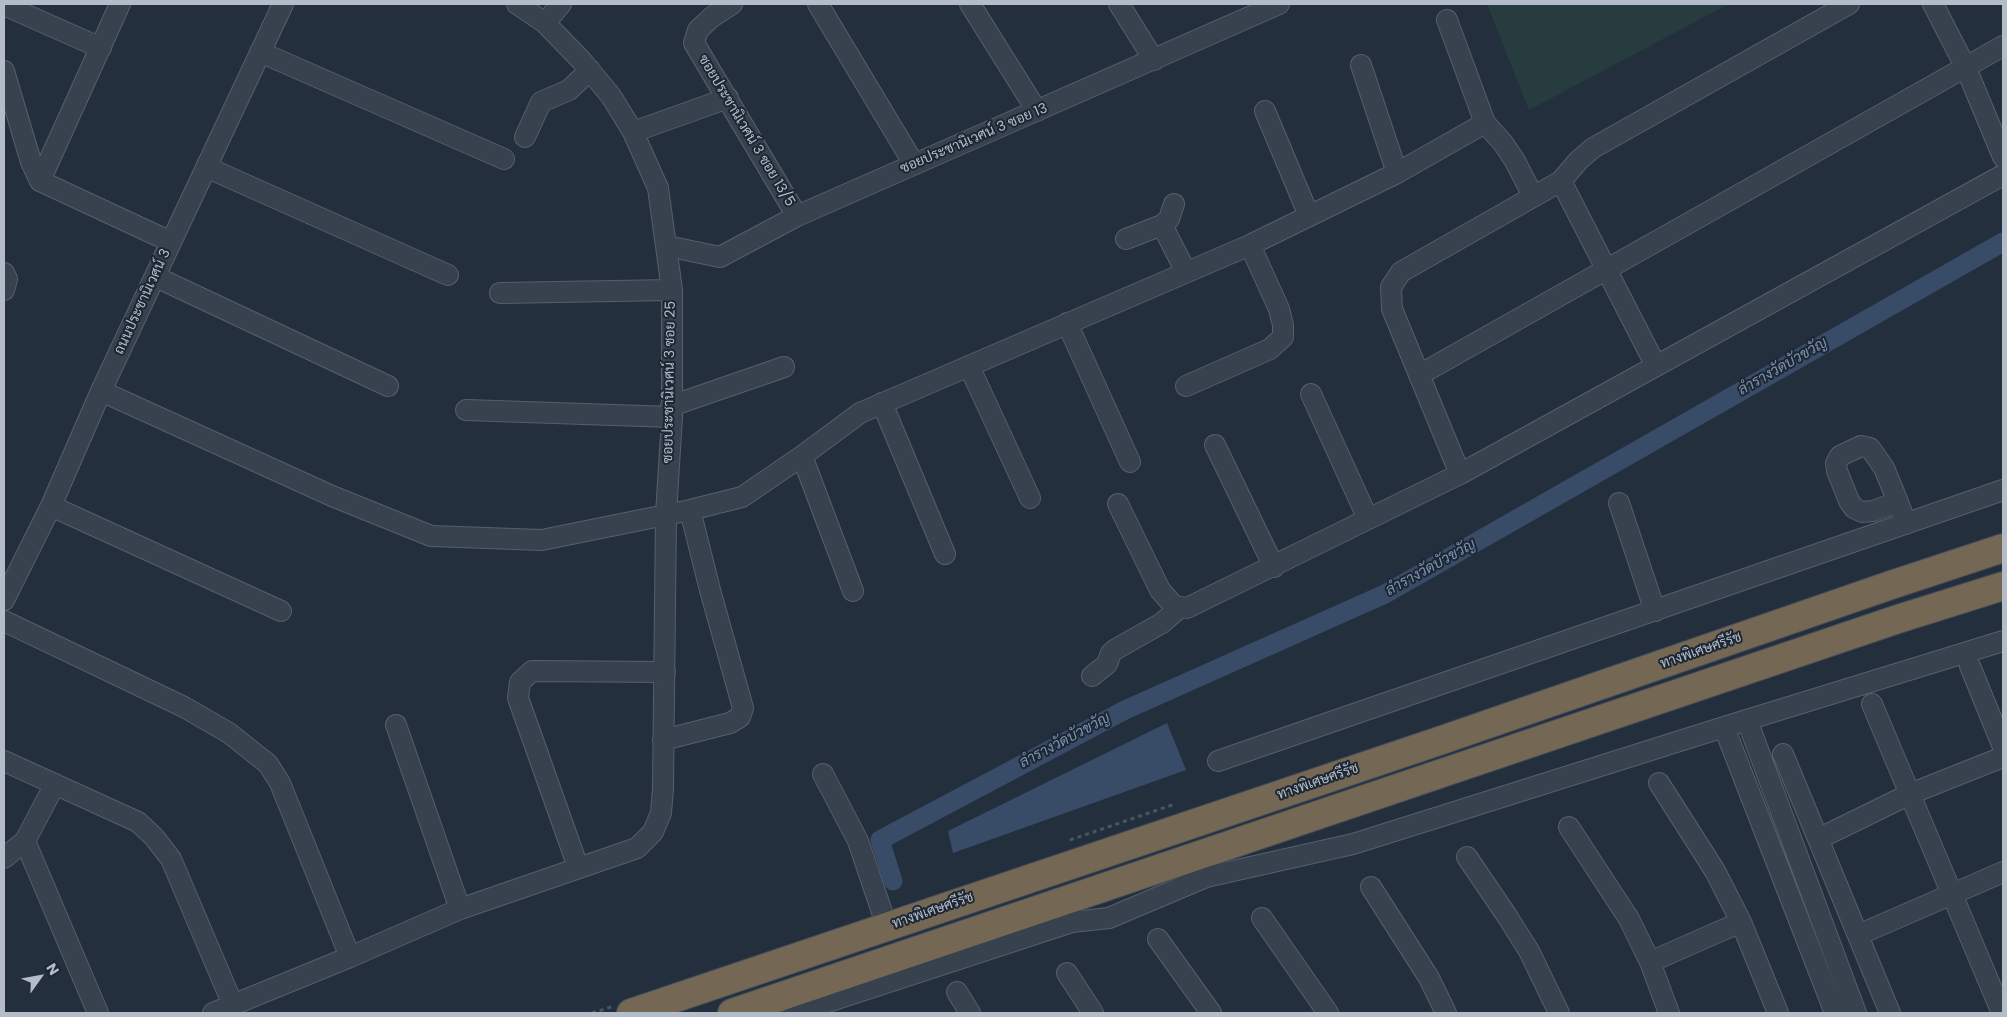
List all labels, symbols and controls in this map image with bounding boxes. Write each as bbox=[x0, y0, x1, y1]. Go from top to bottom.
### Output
street label: ซอยประชานิเวศน์ 3 ซอย 13/5 bbox=[694, 52, 798, 210]
street label: ซอยประชานิเวศน์ 3 ซอย 13 bbox=[898, 100, 1050, 178]
street label: ถนนประชานิเวศน์ 3 bbox=[111, 247, 175, 357]
street label: ซอยประชานิเวศน์ 3 ซอย 25 bbox=[660, 301, 680, 463]
water label: ลำรางวัดบัวขวัญ bbox=[1735, 334, 1831, 400]
water label: ลำรางวัดบัวขวัญ bbox=[1383, 536, 1479, 600]
street label: ทางพิเศษศรีรัช bbox=[1658, 629, 1744, 673]
water label: ลำรางวัดบัวขวัญ bbox=[1017, 710, 1113, 772]
street label: ทางพิเศษศรีรัช bbox=[1275, 760, 1361, 804]
street label: ทางพิเศษศรีรัช bbox=[890, 889, 976, 933]
north arrow bbox=[15, 952, 65, 1002]
text: N bbox=[41, 959, 64, 979]

